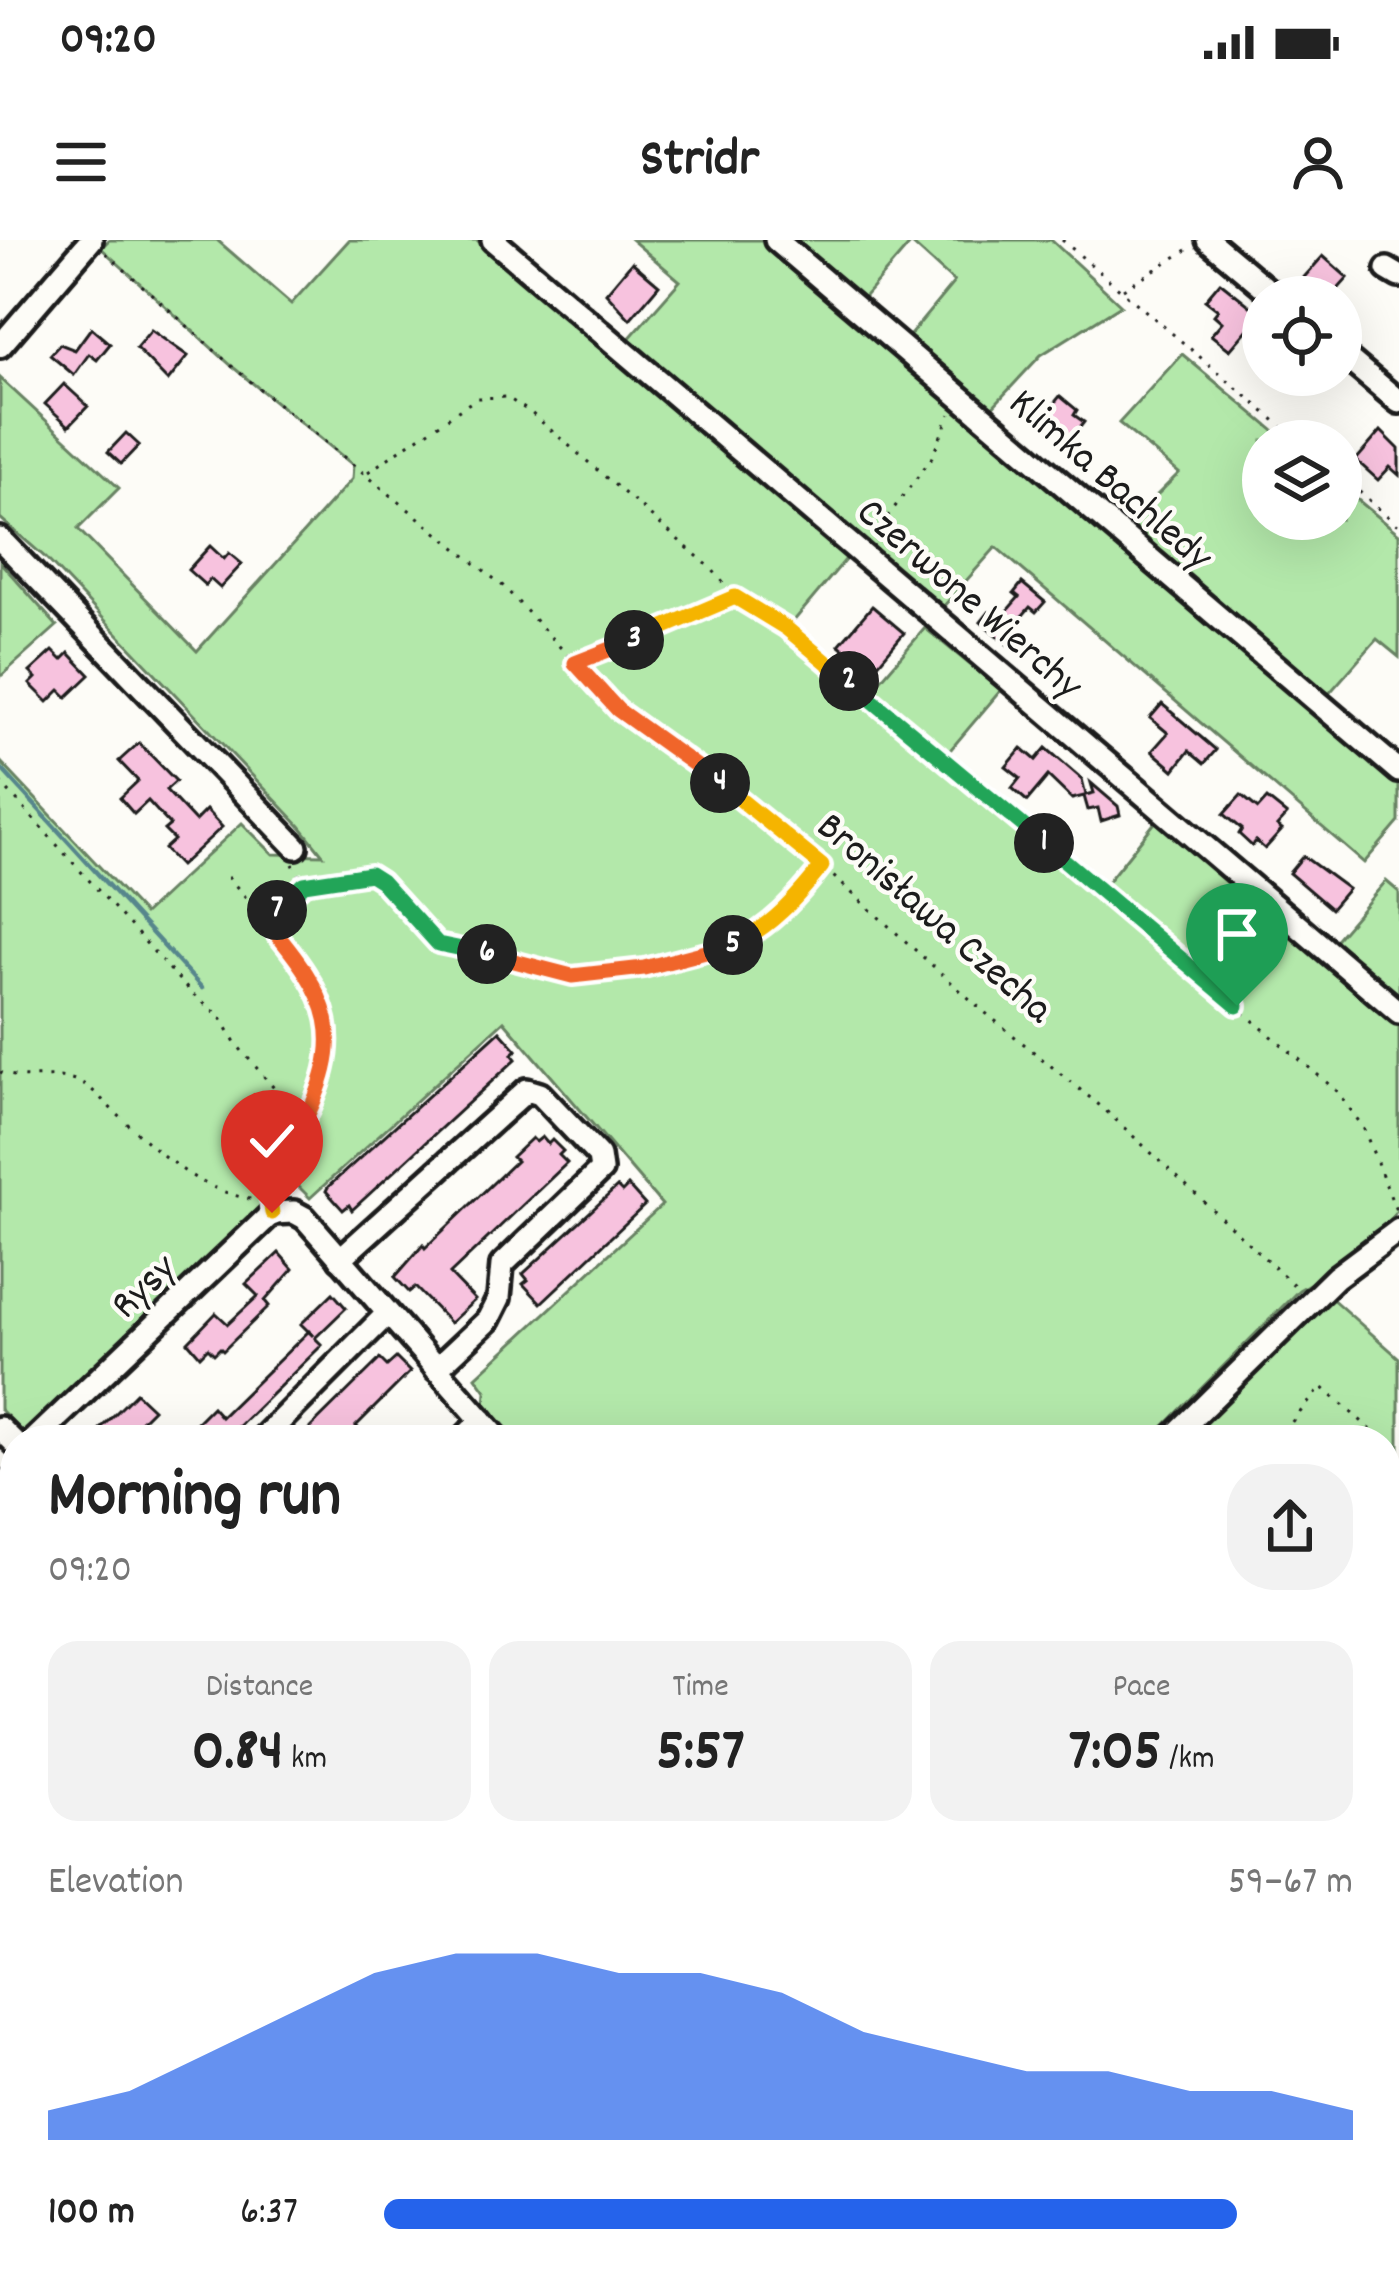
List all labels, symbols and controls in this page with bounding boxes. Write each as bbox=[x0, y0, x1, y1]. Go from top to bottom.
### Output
text: 09:20 bbox=[60, 10, 157, 74]
text: Stridr bbox=[640, 124, 759, 201]
icon: menu bbox=[48, 129, 114, 195]
icon: person bbox=[1285, 129, 1351, 195]
map controls bbox=[1242, 276, 1362, 540]
button: locate bbox=[1242, 276, 1362, 396]
street label: Klimka Bachledy bbox=[993, 377, 1224, 589]
button: layers bbox=[1242, 420, 1362, 540]
street label: Czerwone Wierchy bbox=[841, 486, 1095, 717]
pin: 3 bbox=[604, 610, 664, 670]
text: 3 bbox=[627, 616, 641, 663]
pin: 2 bbox=[819, 651, 879, 711]
text: 2 bbox=[842, 657, 856, 704]
pin: 4 bbox=[690, 753, 750, 813]
text: 4 bbox=[713, 759, 727, 806]
street label: Bronisława Czecha bbox=[801, 800, 1065, 1041]
pin: 1 bbox=[1014, 813, 1074, 873]
text: 1 bbox=[1040, 819, 1048, 866]
pin: 7 bbox=[247, 880, 307, 940]
pin bbox=[1186, 883, 1288, 1006]
text: 7 bbox=[271, 886, 283, 933]
icon: arrive bbox=[1204, 901, 1270, 967]
pin: 5 bbox=[703, 915, 763, 975]
text: 5 bbox=[725, 921, 741, 968]
pin: 6 bbox=[457, 924, 517, 984]
text: 6 bbox=[479, 930, 495, 977]
pin bbox=[221, 1090, 323, 1213]
icon: check bbox=[239, 1108, 305, 1174]
street label: Rysy bbox=[99, 1242, 193, 1336]
text: Morning run bbox=[48, 1453, 341, 1547]
button: share bbox=[1227, 1464, 1353, 1590]
text: 09:20 bbox=[48, 1545, 132, 1600]
text: Distance bbox=[206, 1665, 313, 1712]
text: Time bbox=[672, 1665, 729, 1712]
text: Pace bbox=[1112, 1665, 1171, 1712]
text: 0.84 bbox=[192, 1712, 283, 1798]
text: 5:57 bbox=[656, 1712, 745, 1798]
text: 7:05 bbox=[1068, 1712, 1162, 1798]
text: km bbox=[283, 1737, 327, 1784]
text: /km bbox=[1162, 1737, 1215, 1784]
text: Elevation bbox=[48, 1857, 184, 1912]
text: 59–67 m bbox=[1228, 1857, 1353, 1912]
text: 100 m bbox=[48, 2187, 135, 2242]
text: 6:37 bbox=[240, 2187, 298, 2242]

